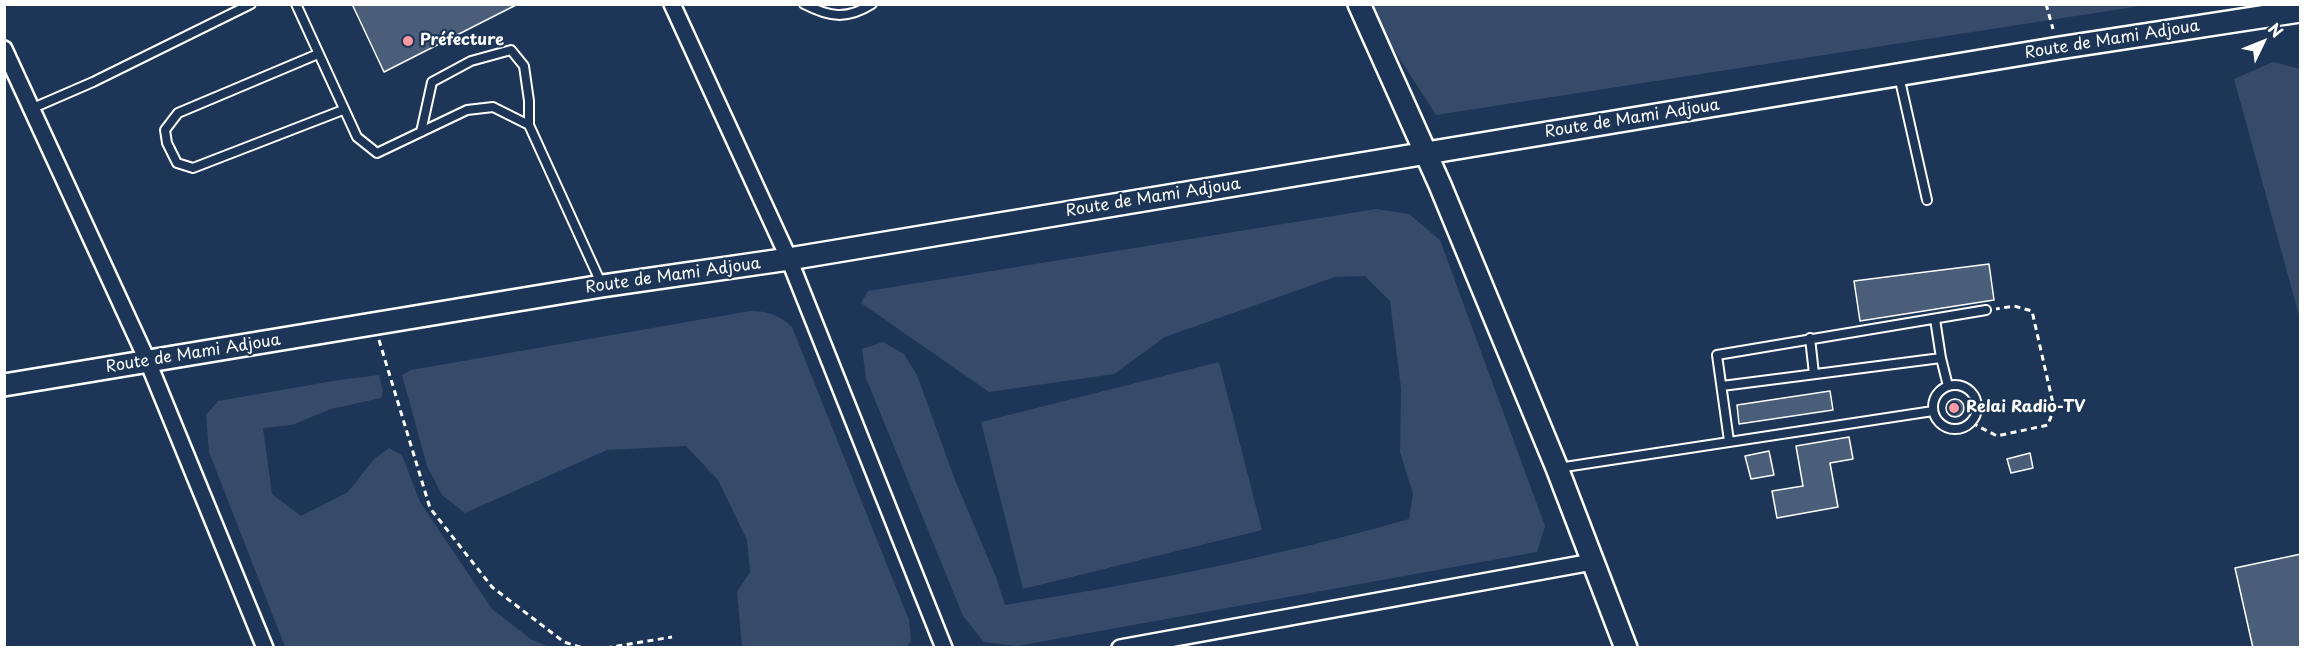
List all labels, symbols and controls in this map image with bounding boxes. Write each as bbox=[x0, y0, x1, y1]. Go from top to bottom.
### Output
north arrow bbox=[2233, 12, 2293, 72]
street label: Route de Mami Adjoua bbox=[2023, 17, 2201, 63]
text: N bbox=[2263, 17, 2289, 43]
place label: Préfecture bbox=[420, 31, 504, 51]
marker: Préfecture bbox=[401, 34, 415, 48]
street label: Route de Mami Adjoua bbox=[1543, 96, 1721, 142]
street label: Route de Mami Adjoua bbox=[1064, 175, 1242, 221]
street label: Route de Mami Adjoua bbox=[584, 254, 762, 298]
street label: Route de Mami Adjoua bbox=[104, 331, 282, 377]
place label: Relai Radio-TV bbox=[1966, 398, 2085, 418]
marker: Relai Radio-TV bbox=[1947, 401, 1961, 415]

